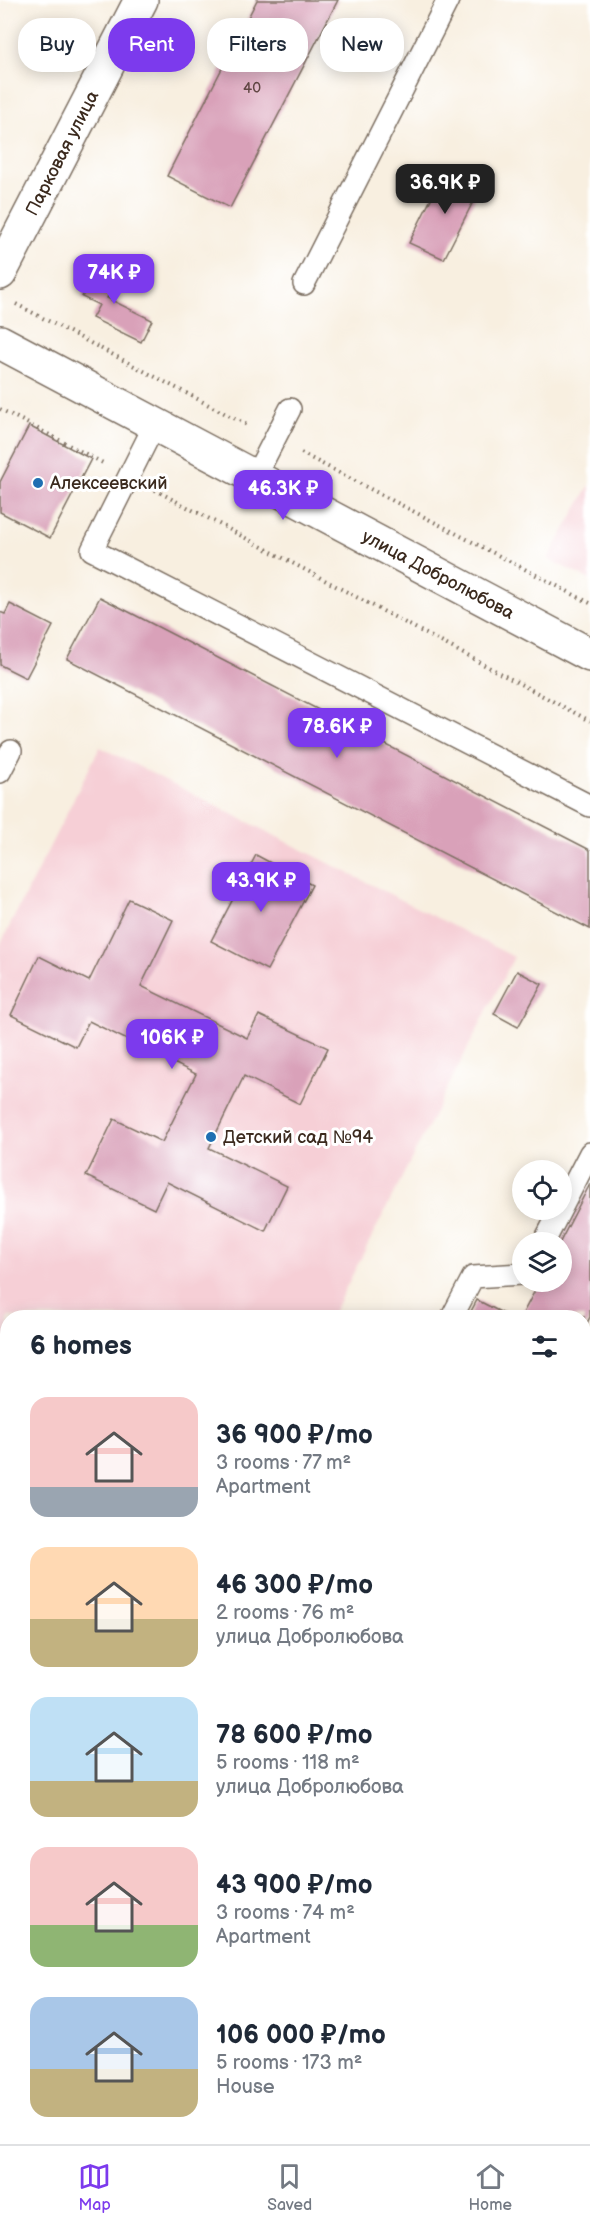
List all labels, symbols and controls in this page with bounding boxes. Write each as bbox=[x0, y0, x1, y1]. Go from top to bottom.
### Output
chip: Buy bbox=[18, 18, 96, 72]
chip: Rent bbox=[108, 18, 195, 72]
chip: Filters bbox=[207, 18, 308, 72]
chip: New bbox=[320, 18, 404, 72]
house number: 40 bbox=[243, 79, 261, 98]
street label: Парковая улица bbox=[21, 87, 103, 219]
pin: 36.9K ₽ bbox=[390, 164, 500, 215]
text: 36.9K ₽ bbox=[410, 171, 480, 195]
pin: 74K ₽ bbox=[72, 254, 156, 305]
text: 74K ₽ bbox=[87, 261, 141, 285]
pin: 46.3K ₽ bbox=[228, 470, 338, 521]
place label: Алексеевский bbox=[49, 473, 167, 494]
marker: Алексеевский bbox=[31, 476, 45, 490]
text: 46.3K ₽ bbox=[248, 477, 318, 501]
street label: улица Добролюбова bbox=[358, 526, 518, 624]
pin: 78.6K ₽ bbox=[282, 708, 392, 759]
text: 78.6K ₽ bbox=[302, 715, 372, 739]
pin: 43.9K ₽ bbox=[206, 862, 316, 913]
text: 43.9K ₽ bbox=[226, 869, 296, 893]
pin: 106K ₽ bbox=[123, 1019, 221, 1070]
text: 106K ₽ bbox=[140, 1026, 204, 1050]
place label: Детский сад №94 bbox=[223, 1127, 373, 1148]
marker: Детский сад №94 bbox=[204, 1130, 218, 1144]
map controls bbox=[512, 1160, 572, 1292]
button: locate bbox=[512, 1160, 572, 1220]
button: layers bbox=[512, 1232, 572, 1292]
icon: filters bbox=[528, 1330, 561, 1363]
text: 6 homes bbox=[30, 1331, 132, 1362]
text: 36 900 ₽/mo bbox=[216, 1420, 373, 1451]
icon: home bbox=[78, 1421, 150, 1493]
text: 3 rooms · 77 m² bbox=[216, 1451, 351, 1475]
text: Apartment bbox=[216, 1475, 311, 1499]
text: 46 300 ₽/mo bbox=[216, 1570, 373, 1601]
icon: home bbox=[78, 1571, 150, 1643]
text: 2 rooms · 76 m² bbox=[216, 1601, 354, 1625]
text: улица Добролюбова bbox=[216, 1625, 404, 1649]
text: 78 600 ₽/mo bbox=[216, 1720, 372, 1751]
icon: home bbox=[78, 1721, 150, 1793]
text: 5 rooms · 118 m² bbox=[216, 1751, 360, 1775]
text: улица Добролюбова bbox=[216, 1775, 404, 1799]
text: 43 900 ₽/mo bbox=[216, 1870, 372, 1901]
icon: home bbox=[78, 1871, 150, 1943]
text: 3 rooms · 74 m² bbox=[216, 1901, 355, 1925]
text: Apartment bbox=[216, 1925, 311, 1949]
text: 106 000 ₽/mo bbox=[216, 2020, 386, 2051]
icon: home bbox=[78, 2021, 150, 2093]
text: 5 rooms · 173 m² bbox=[216, 2051, 362, 2075]
text: House bbox=[216, 2075, 275, 2099]
tab: Map bbox=[78, 2160, 111, 2215]
tab: Saved bbox=[267, 2160, 312, 2215]
tab: Home bbox=[468, 2160, 512, 2215]

